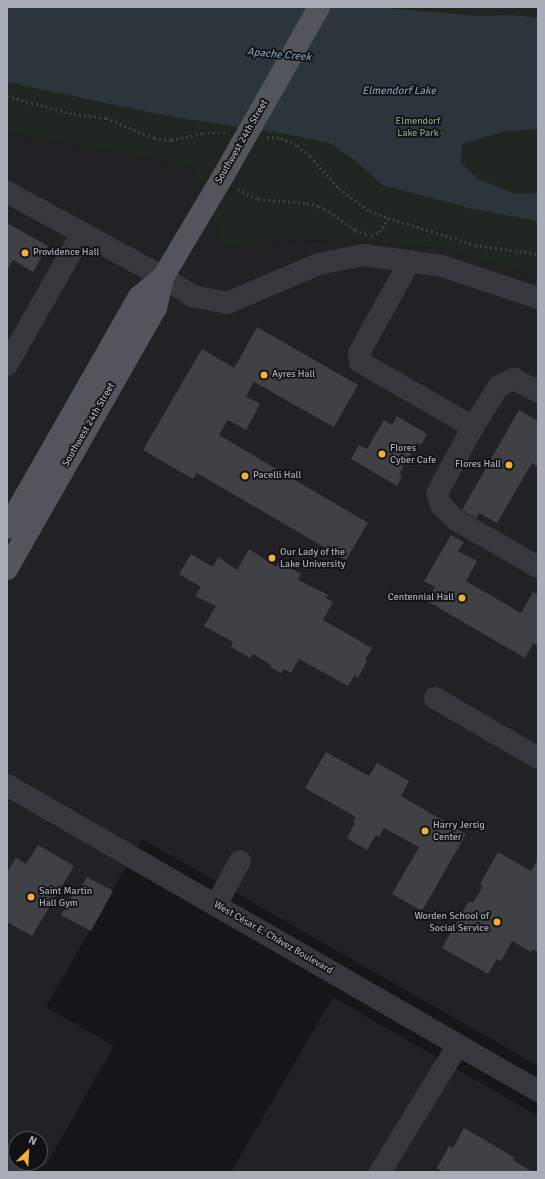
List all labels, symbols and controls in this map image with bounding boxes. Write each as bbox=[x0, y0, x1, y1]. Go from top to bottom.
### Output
water label: Apache Creek bbox=[246, 46, 312, 64]
water label: Elmendorf Lake bbox=[362, 84, 436, 98]
street label: Southwest 24th Street bbox=[213, 98, 271, 186]
park label: Elmendorf Lake Park bbox=[396, 115, 440, 138]
place label: Providence Hall bbox=[33, 247, 99, 259]
marker: Providence Hall bbox=[20, 248, 30, 258]
place label: Ayres Hall bbox=[272, 369, 315, 381]
marker: Ayres Hall bbox=[259, 370, 269, 380]
street label: Southwest 24th Street bbox=[60, 381, 118, 469]
place label: Flores Cyber Cafe bbox=[390, 442, 436, 466]
marker: Flores Cyber Cafe bbox=[377, 449, 387, 459]
place label: Flores Hall bbox=[455, 459, 501, 471]
marker: Flores Hall bbox=[504, 460, 514, 470]
place label: Pacelli Hall bbox=[253, 470, 301, 482]
marker: Pacelli Hall bbox=[240, 471, 250, 481]
place label: Our Lady of the Lake University bbox=[280, 546, 345, 570]
marker: Our Lady of the Lake University bbox=[267, 553, 277, 563]
place label: Centennial Hall bbox=[388, 592, 454, 604]
marker: Centennial Hall bbox=[457, 593, 467, 603]
place label: Harry Jersig Center bbox=[433, 819, 485, 842]
marker: Harry Jersig Center bbox=[420, 826, 430, 836]
place label: Saint Martin Hall Gym bbox=[39, 885, 92, 908]
marker: Saint Martin Hall Gym bbox=[26, 892, 36, 902]
street label: West César E. Chávez Boulevard bbox=[211, 899, 335, 977]
place label: Worden School of Social Service bbox=[414, 910, 489, 934]
marker: Worden School of Social Service bbox=[492, 917, 502, 927]
north arrow bbox=[8, 1131, 48, 1171]
text: N bbox=[27, 1133, 39, 1148]

